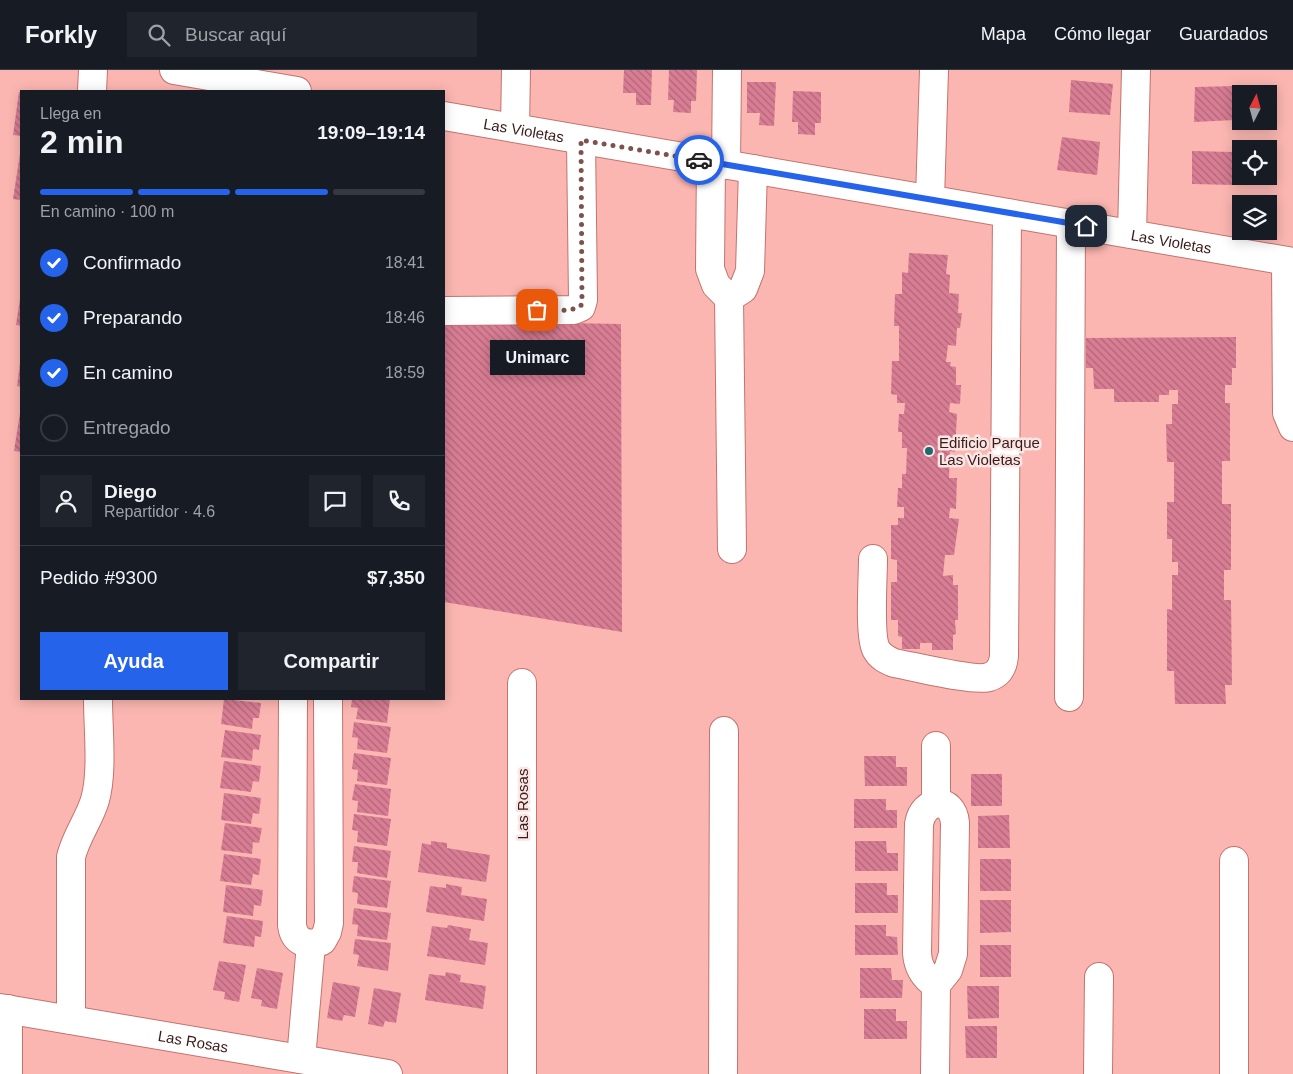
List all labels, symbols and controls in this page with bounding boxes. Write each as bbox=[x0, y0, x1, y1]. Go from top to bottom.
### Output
search box bbox=[127, 12, 477, 57]
text: Forkly bbox=[25, 21, 97, 48]
icon: search bbox=[145, 21, 173, 49]
text: Buscar aquí bbox=[185, 24, 286, 45]
text: Mapa bbox=[981, 24, 1026, 44]
text: Cómo llegar bbox=[1054, 24, 1151, 44]
text: Guardados bbox=[1179, 24, 1268, 44]
north arrow bbox=[1232, 85, 1278, 130]
map controls bbox=[1232, 85, 1277, 240]
text: Llega en bbox=[40, 105, 101, 122]
street label: Las Violetas bbox=[482, 114, 565, 145]
text: 19:09–19:14 bbox=[317, 122, 425, 143]
text: 2 min bbox=[40, 124, 124, 160]
courier bbox=[674, 135, 724, 185]
button: locate bbox=[1232, 140, 1277, 185]
icon: car bbox=[685, 146, 713, 174]
button: layers bbox=[1232, 195, 1277, 240]
text: En camino · 100 m bbox=[40, 203, 174, 220]
pin bbox=[1065, 205, 1107, 247]
icon: home bbox=[1072, 212, 1100, 240]
street label: Las Violetas bbox=[1130, 226, 1213, 256]
icon: check bbox=[40, 249, 68, 277]
text: Confirmado bbox=[83, 252, 181, 273]
text: 18:41 bbox=[385, 254, 425, 271]
pin bbox=[516, 289, 558, 331]
icon: bag bbox=[523, 296, 551, 324]
icon: check bbox=[40, 304, 68, 332]
text: Preparando bbox=[83, 307, 182, 328]
text: 18:46 bbox=[385, 309, 425, 326]
callout: Unimarc bbox=[490, 340, 584, 375]
text: Unimarc bbox=[505, 349, 570, 366]
icon: check bbox=[40, 359, 68, 387]
text: En camino bbox=[83, 362, 173, 383]
text: 18:59 bbox=[385, 364, 425, 381]
text: Entregado bbox=[83, 417, 171, 438]
place label: Edificio Parque Las Violetas bbox=[939, 434, 1040, 468]
marker: Edificio Parque Las Violetas bbox=[923, 445, 935, 457]
button: person bbox=[40, 475, 92, 527]
button: chat bbox=[309, 475, 361, 527]
button: phone bbox=[373, 475, 425, 527]
text: Diego bbox=[104, 481, 157, 502]
text: Repartidor · 4.6 bbox=[104, 503, 215, 520]
text: Pedido #9300 bbox=[40, 567, 157, 588]
text: $7,350 bbox=[367, 567, 425, 588]
button: Ayuda bbox=[40, 632, 228, 690]
button: Compartir bbox=[238, 632, 425, 690]
street label: Las Rosas bbox=[514, 769, 531, 839]
street label: Las Rosas bbox=[157, 1027, 230, 1055]

